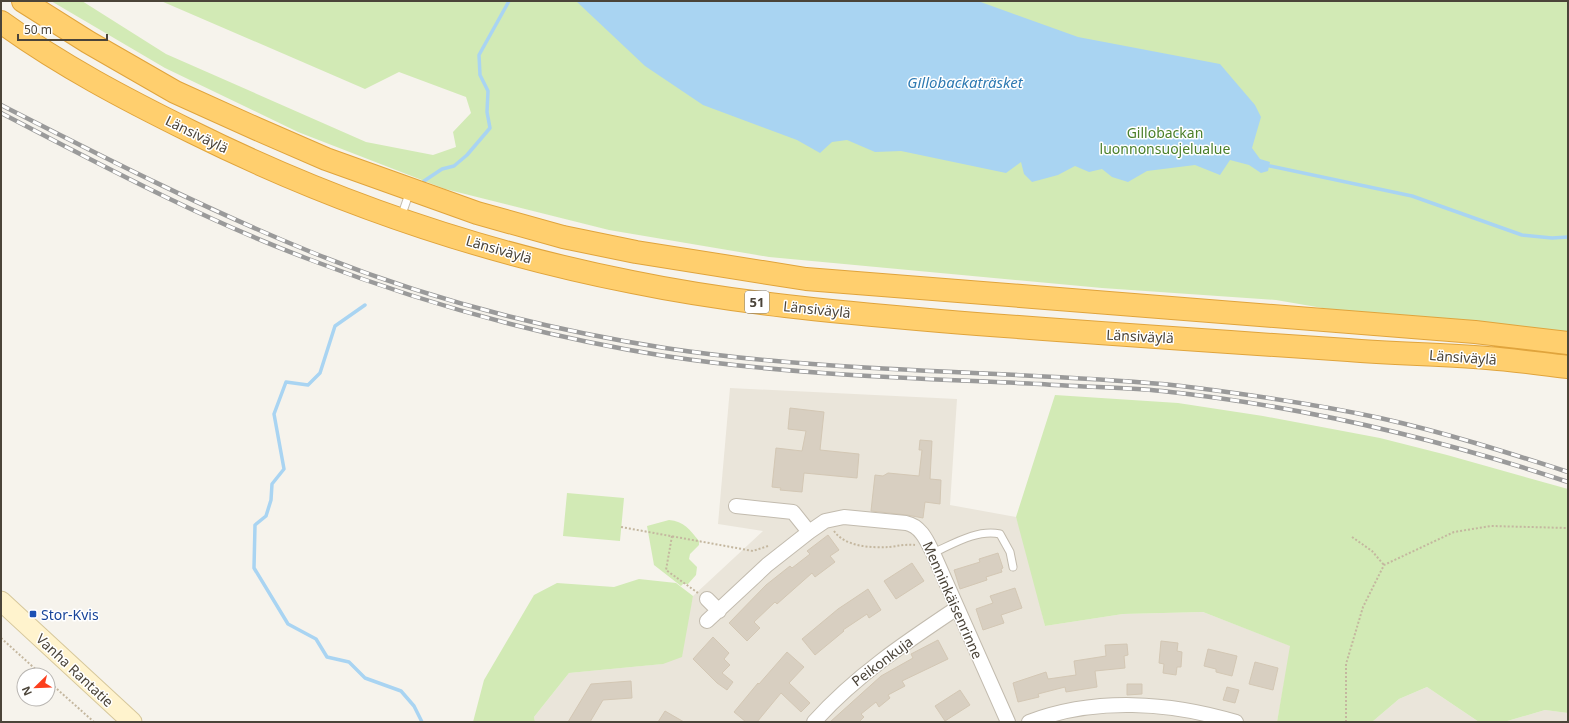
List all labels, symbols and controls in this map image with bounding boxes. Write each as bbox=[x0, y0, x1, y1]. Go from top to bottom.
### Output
scale bar bbox=[18, 16, 107, 42]
text: 50 m bbox=[24, 21, 52, 38]
water label: Gillobackaträsket bbox=[907, 72, 1024, 92]
street label: Länsiväylä bbox=[162, 111, 232, 157]
park label: Gillobackan luonnonsuojelualue bbox=[1100, 123, 1230, 158]
street label: Länsiväylä bbox=[464, 231, 534, 267]
road number: 51 bbox=[745, 291, 769, 313]
street label: Länsiväylä bbox=[782, 296, 852, 322]
street label: Länsiväylä bbox=[1106, 325, 1174, 347]
street label: Länsiväylä bbox=[1429, 345, 1497, 369]
street label: Menninkäisenrinne bbox=[919, 538, 988, 662]
place label: Stor-Kvis bbox=[41, 605, 99, 624]
marker: Stor-Kvis bbox=[28, 609, 38, 619]
street label: Vanha Rantatie bbox=[32, 629, 118, 711]
street label: Peikonkuja bbox=[847, 632, 917, 690]
north arrow bbox=[16, 667, 56, 707]
text: N bbox=[18, 684, 35, 698]

